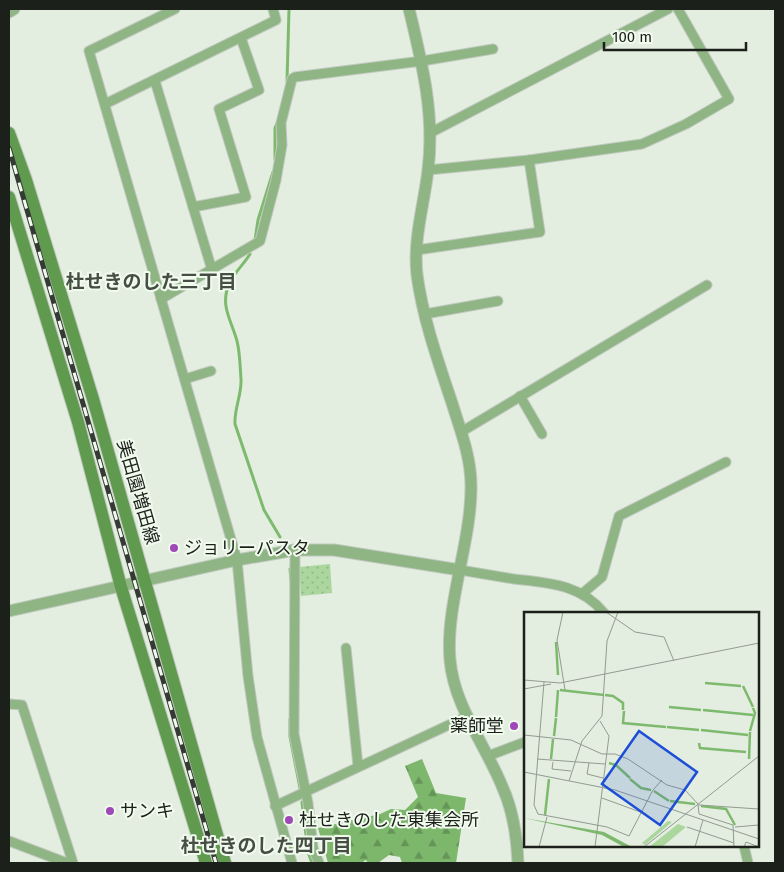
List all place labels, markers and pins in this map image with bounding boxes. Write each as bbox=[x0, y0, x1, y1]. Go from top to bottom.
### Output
place label: ジョリーパスタ bbox=[184, 537, 310, 559]
marker: ジョリーパスタ bbox=[168, 542, 180, 554]
place label: 薬師堂 bbox=[450, 715, 504, 737]
marker: 薬師堂 bbox=[508, 720, 520, 732]
place label: サンキ bbox=[120, 800, 174, 822]
marker: サンキ bbox=[104, 805, 116, 817]
place label: 杜せきのした東集会所 bbox=[299, 809, 479, 831]
marker: 杜せきのした東集会所 bbox=[283, 814, 295, 826]

